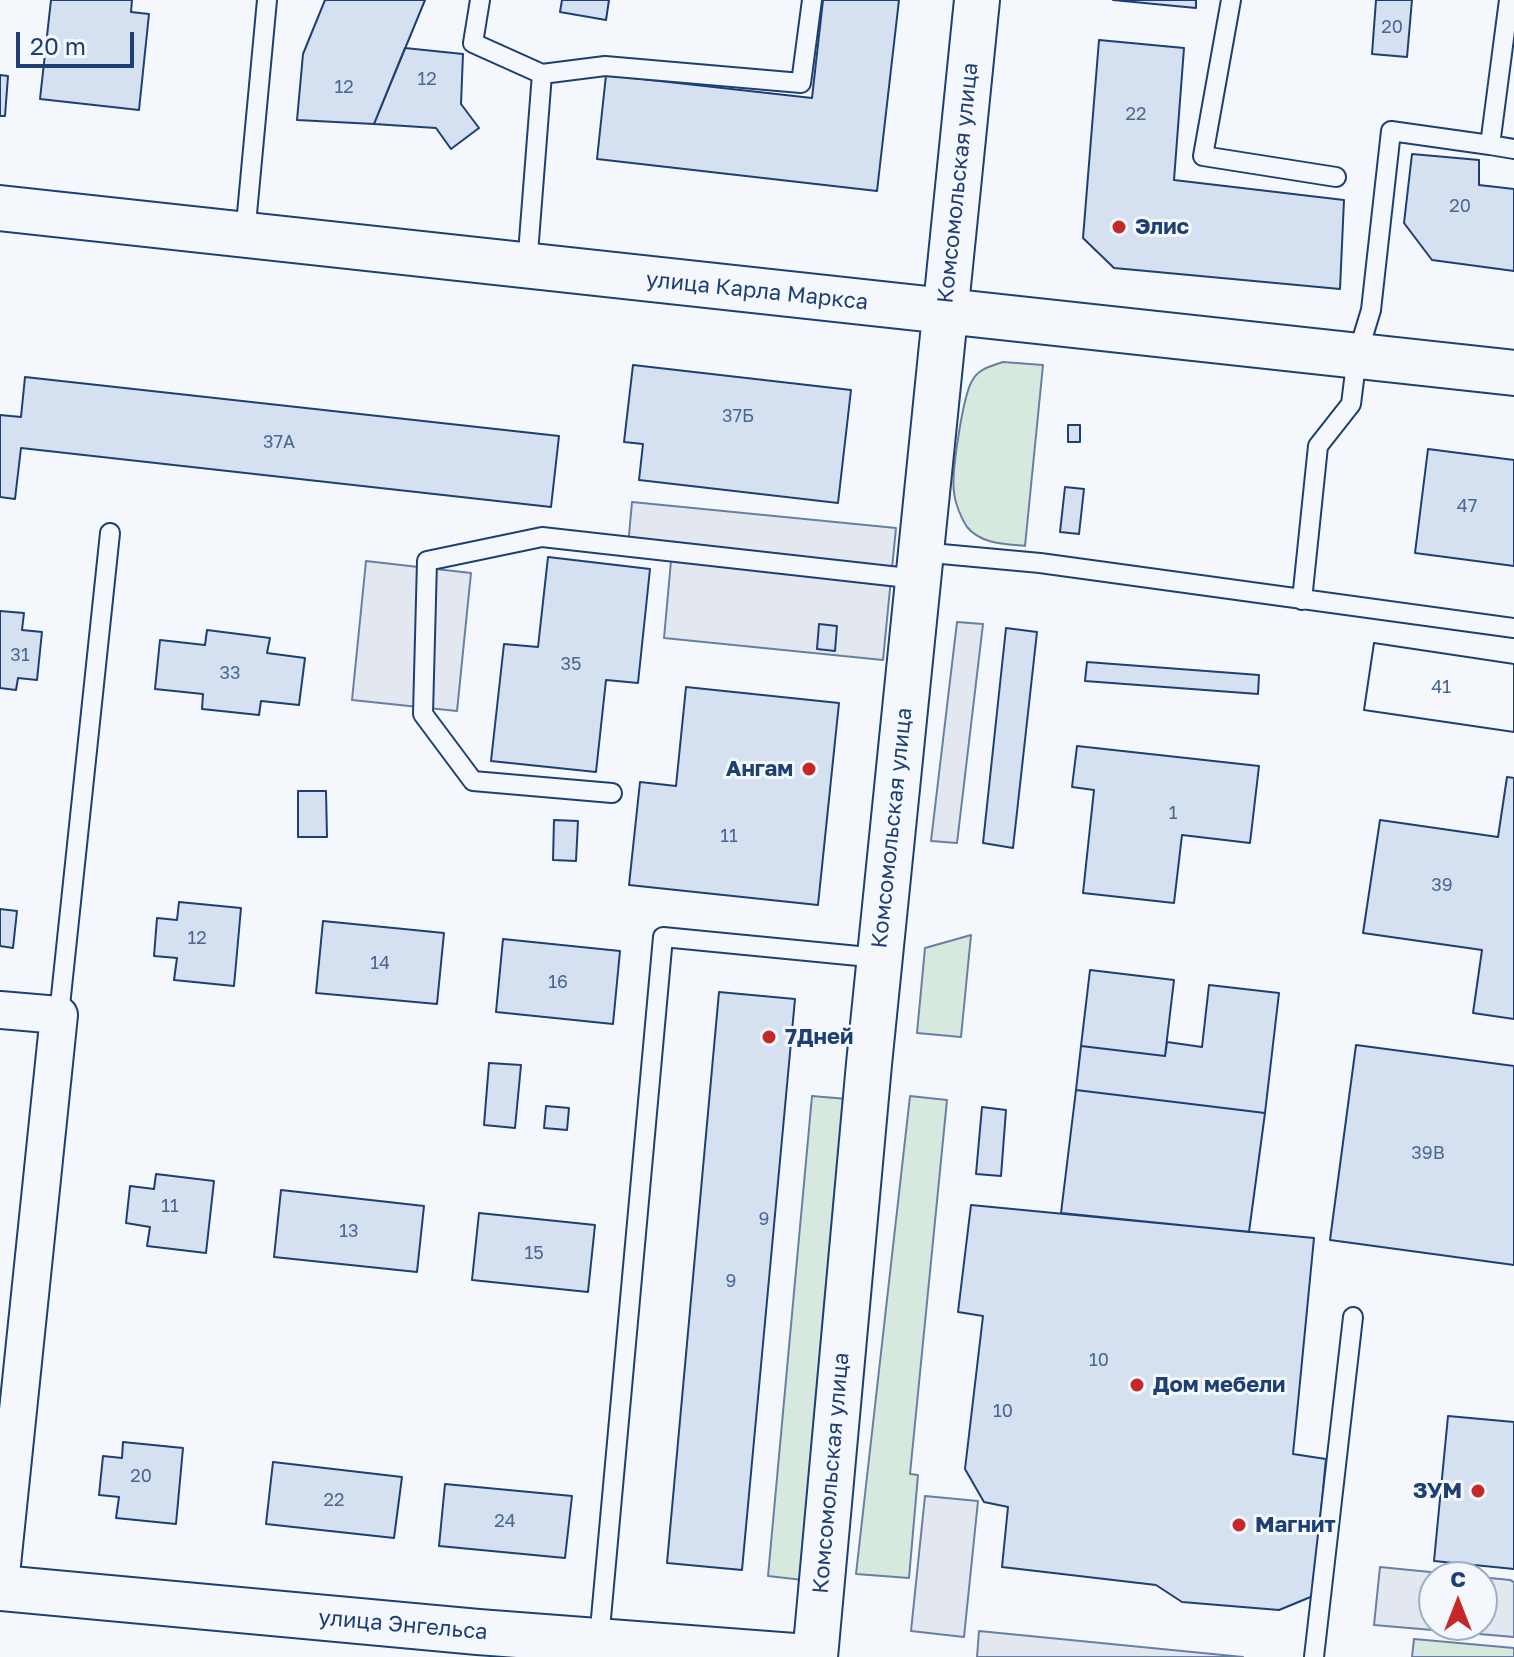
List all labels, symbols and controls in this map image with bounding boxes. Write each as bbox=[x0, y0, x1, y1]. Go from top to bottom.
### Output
scale bar bbox=[20, 16, 138, 66]
house number: 20 bbox=[1381, 16, 1403, 38]
text: 20 m bbox=[30, 31, 86, 60]
street label: Комсомольская улица bbox=[932, 61, 984, 305]
house number: 12 bbox=[417, 68, 437, 90]
house number: 12 bbox=[334, 76, 354, 98]
house number: 22 bbox=[1126, 103, 1146, 125]
house number: 20 bbox=[1449, 195, 1471, 217]
place label: Элис bbox=[1135, 214, 1189, 240]
marker: Элис bbox=[1110, 218, 1128, 236]
street label: улица Карла Маркса bbox=[645, 266, 869, 316]
house number: 37Б bbox=[722, 405, 754, 427]
house number: 37А bbox=[263, 431, 295, 453]
house number: 47 bbox=[1457, 495, 1477, 517]
house number: 31 bbox=[10, 644, 30, 666]
house number: 35 bbox=[561, 653, 581, 675]
house number: 33 bbox=[219, 662, 241, 684]
house number: 41 bbox=[1431, 676, 1451, 698]
street label: Комсомольская улица bbox=[866, 706, 918, 950]
place label: Ангам bbox=[726, 756, 793, 782]
marker: Ангам bbox=[800, 760, 818, 778]
house number: 1 bbox=[1169, 802, 1177, 824]
house number: 11 bbox=[720, 825, 738, 847]
house number: 39 bbox=[1431, 874, 1453, 896]
house number: 12 bbox=[187, 927, 207, 949]
house number: 14 bbox=[370, 952, 390, 974]
house number: 16 bbox=[548, 971, 568, 993]
place label: 7Дней bbox=[785, 1024, 853, 1050]
marker: 7Дней bbox=[760, 1028, 778, 1046]
house number: 39В bbox=[1411, 1142, 1445, 1164]
house number: 11 bbox=[161, 1195, 179, 1217]
house number: 9 bbox=[759, 1208, 769, 1230]
house number: 13 bbox=[339, 1220, 359, 1242]
house number: 15 bbox=[524, 1242, 544, 1264]
house number: 9 bbox=[726, 1270, 736, 1292]
house number: 10 bbox=[1089, 1349, 1109, 1371]
street label: Комсомольская улица bbox=[807, 1351, 855, 1595]
place label: Дом мебели bbox=[1153, 1372, 1285, 1398]
marker: Дом мебели bbox=[1128, 1376, 1146, 1394]
house number: 10 bbox=[993, 1400, 1013, 1422]
house number: 20 bbox=[130, 1465, 152, 1487]
place label: ЗУМ bbox=[1413, 1478, 1462, 1504]
marker: ЗУМ bbox=[1469, 1482, 1487, 1500]
house number: 22 bbox=[324, 1489, 344, 1511]
house number: 24 bbox=[494, 1510, 516, 1532]
place label: Магнит bbox=[1255, 1512, 1336, 1538]
marker: Магнит bbox=[1230, 1516, 1248, 1534]
north arrow bbox=[1418, 1561, 1498, 1641]
text: С bbox=[1450, 1565, 1466, 1592]
street label: улица Энгельса bbox=[317, 1604, 489, 1646]

